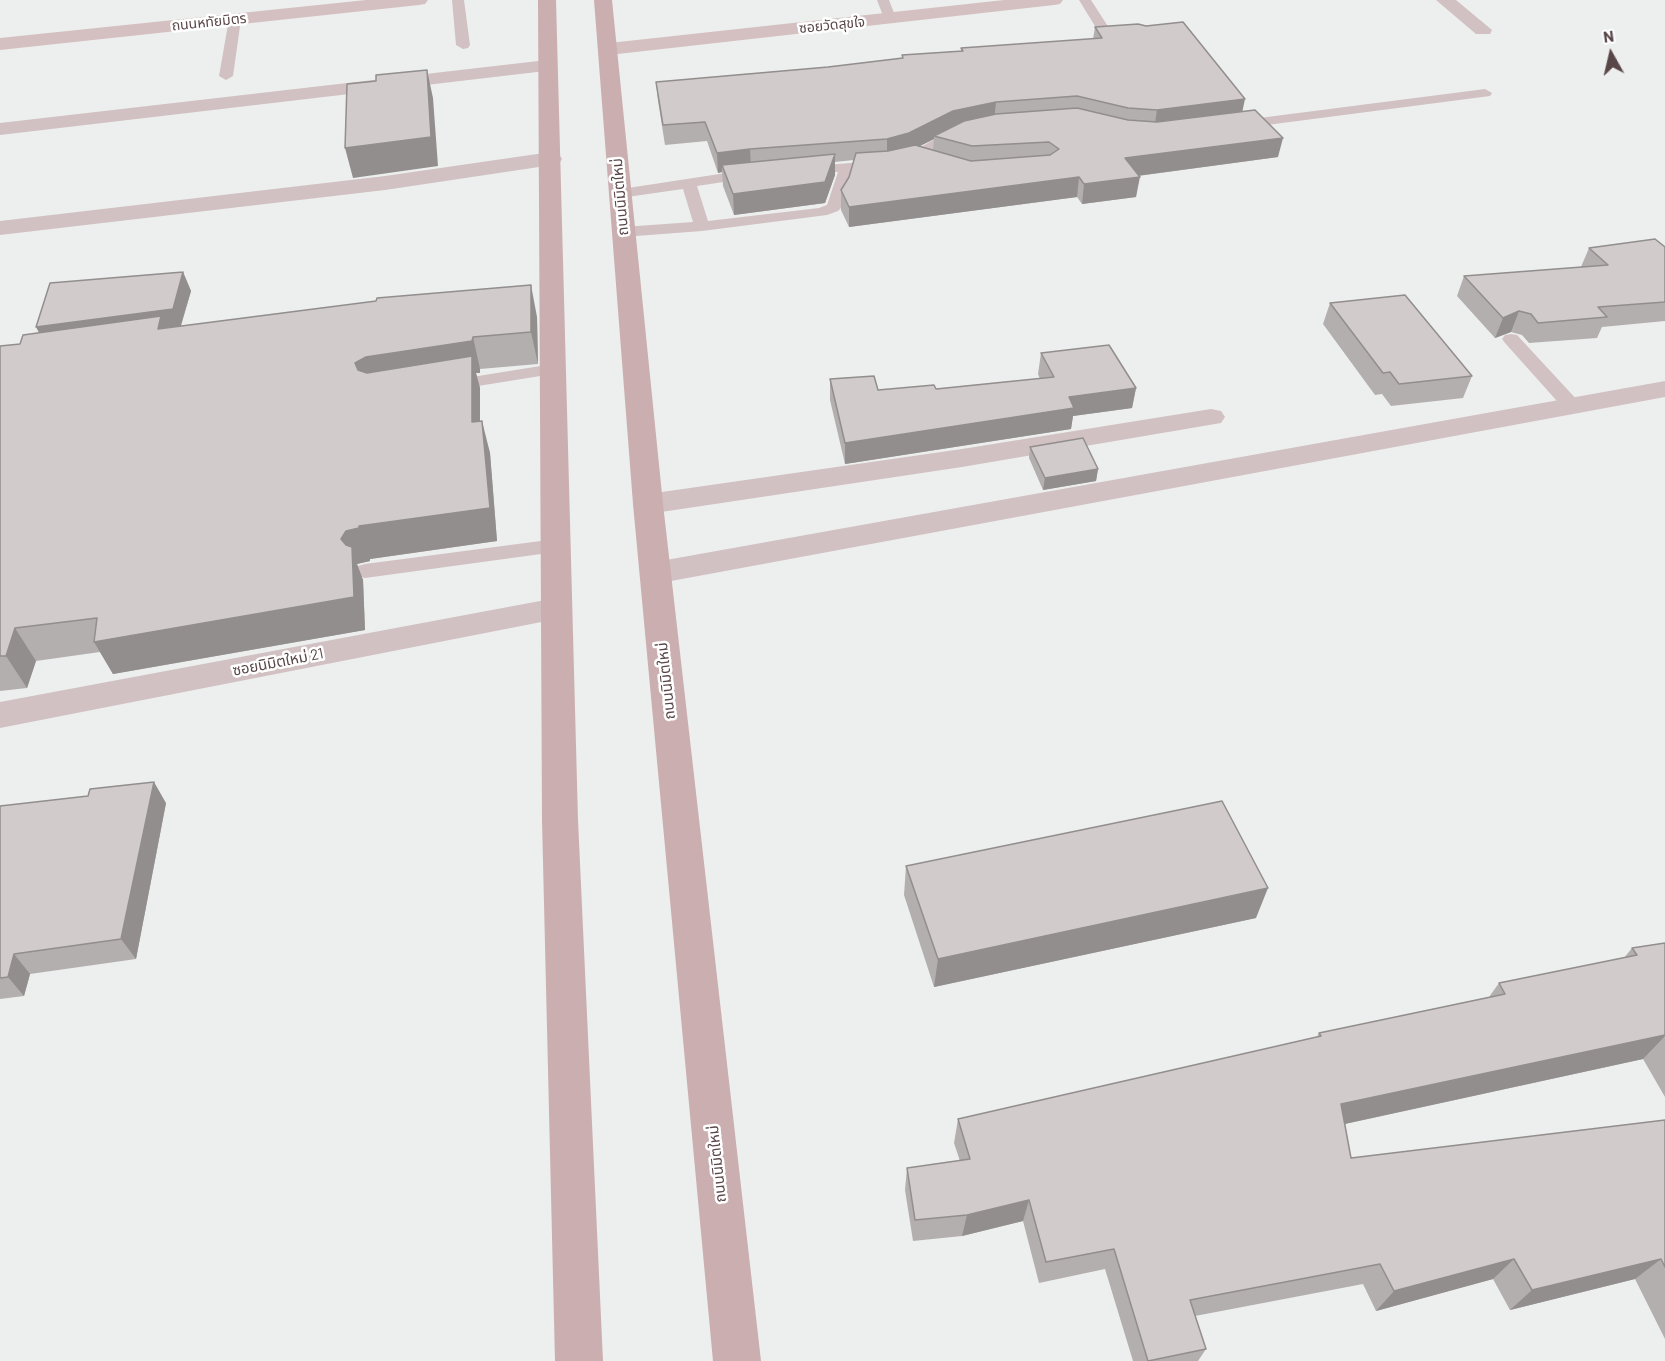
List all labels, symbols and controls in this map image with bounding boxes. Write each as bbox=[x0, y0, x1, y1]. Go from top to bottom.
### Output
street label: ถนนหทัยมิตร bbox=[171, 10, 247, 34]
street label: ซอยวัดสุขใจ bbox=[798, 13, 866, 37]
north arrow bbox=[1581, 24, 1641, 84]
text: N bbox=[1602, 26, 1615, 46]
street label: ถนนนิมิตใหม่ bbox=[608, 158, 632, 236]
street label: ถนนนิมิตใหม่ bbox=[653, 641, 679, 721]
street label: ซอยนิมิตใหม่ 21 bbox=[231, 644, 325, 680]
street label: ถนนนิมิตใหม่ bbox=[704, 1124, 730, 1204]

